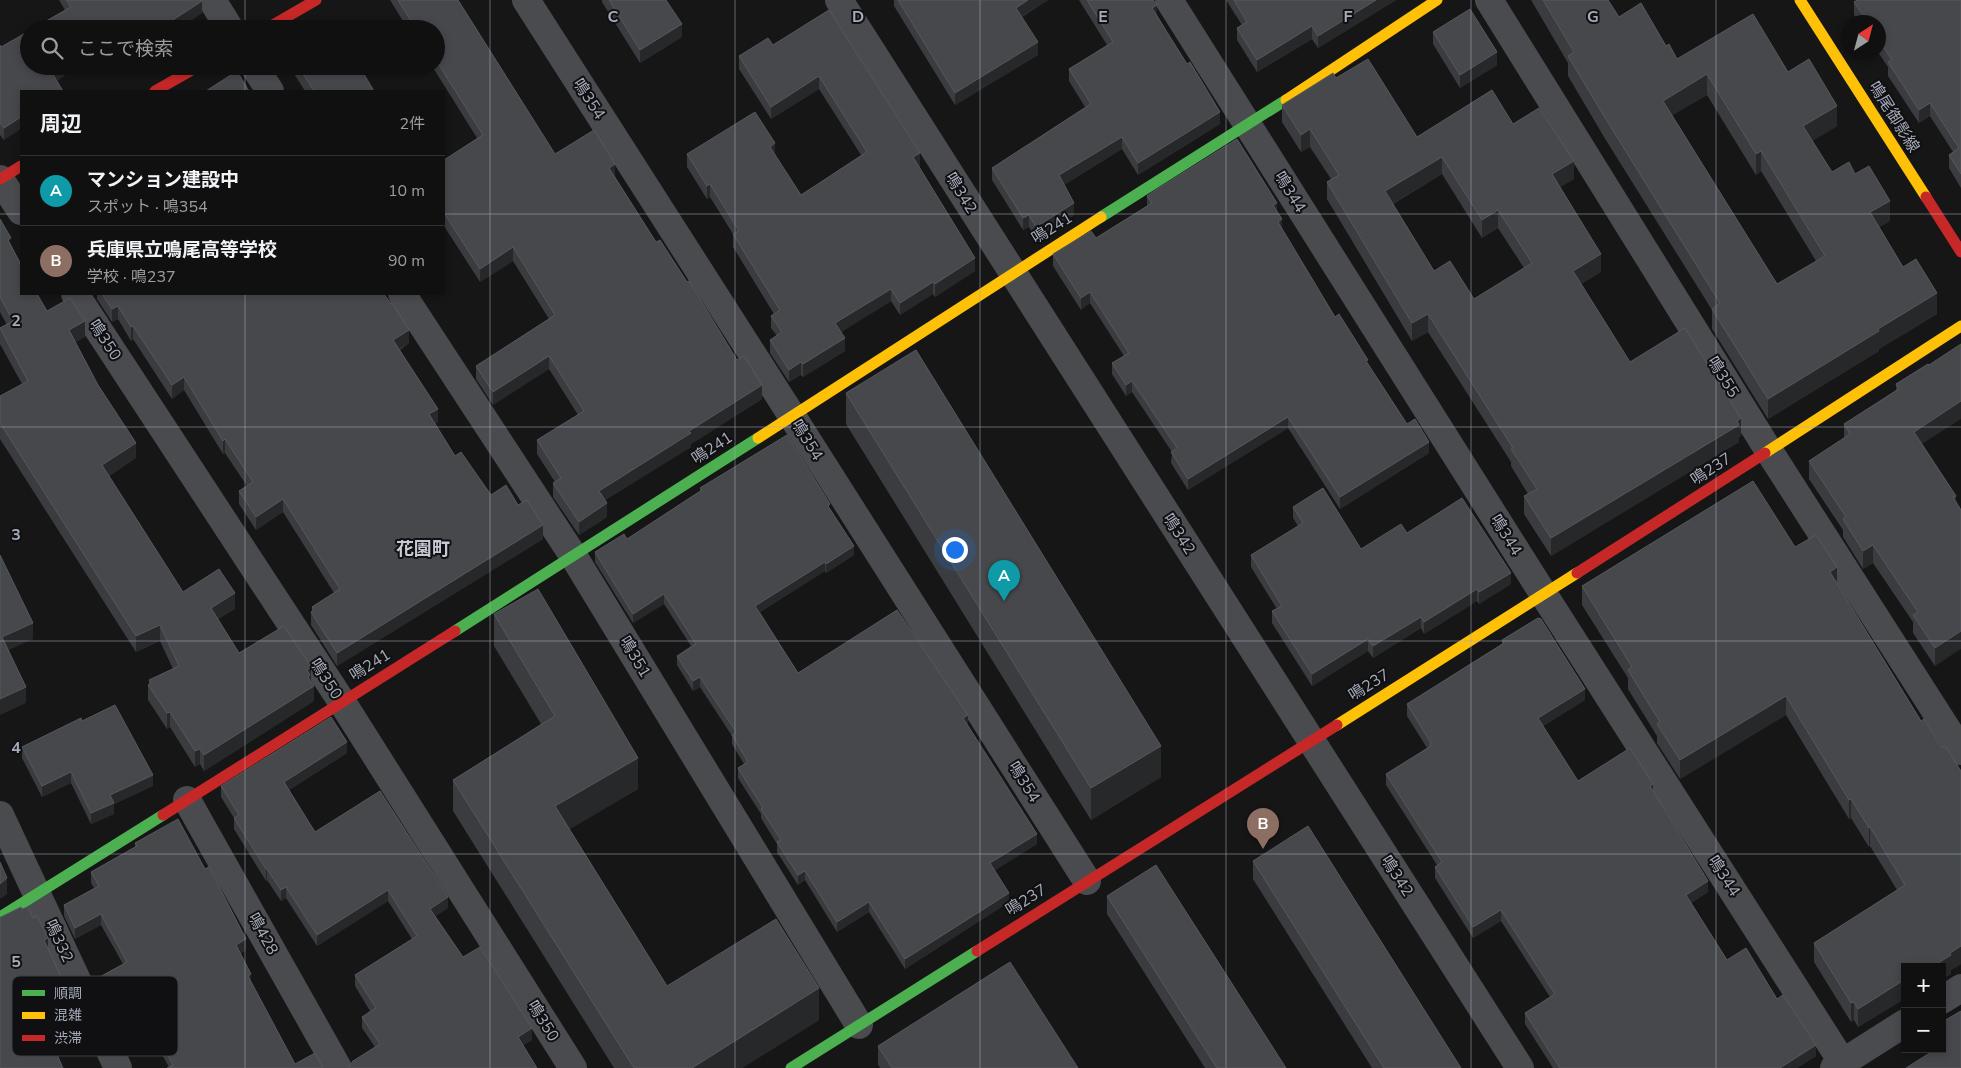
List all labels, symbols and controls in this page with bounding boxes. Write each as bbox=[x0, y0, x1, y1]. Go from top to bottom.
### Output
text: C bbox=[608, 6, 619, 28]
text: D bbox=[852, 6, 864, 28]
text: E bbox=[1098, 6, 1108, 28]
text: F bbox=[1344, 6, 1353, 28]
text: G bbox=[1587, 6, 1599, 28]
north arrow bbox=[1841, 15, 1886, 60]
search box bbox=[20, 20, 445, 75]
icon: search bbox=[38, 34, 66, 62]
text: ここで検索 bbox=[78, 36, 173, 62]
street label: 鳴354 bbox=[568, 74, 611, 124]
street label: 鳴尾御影線 bbox=[1863, 77, 1925, 157]
text: 周辺 bbox=[40, 110, 82, 138]
text: 2件 bbox=[399, 113, 425, 135]
text: マンション建設中 bbox=[87, 167, 239, 193]
street label: 鳴344 bbox=[1269, 167, 1311, 217]
street label: 鳴342 bbox=[940, 168, 982, 218]
text: A bbox=[50, 180, 62, 202]
text: 10 m bbox=[388, 180, 425, 202]
text: スポット · 鳴354 bbox=[87, 196, 208, 218]
street label: 鳴241 bbox=[1027, 207, 1077, 249]
text: 兵庫県立鳴尾高等学校 bbox=[87, 237, 277, 263]
text: B bbox=[50, 250, 62, 272]
text: 90 m bbox=[388, 250, 425, 272]
text: 学校 · 鳴237 bbox=[87, 266, 176, 288]
text: 2 bbox=[11, 310, 21, 332]
street label: 鳴350 bbox=[84, 315, 126, 365]
street label: 鳴355 bbox=[1702, 352, 1744, 402]
street label: 鳴354 bbox=[786, 415, 828, 465]
street label: 鳴241 bbox=[687, 427, 737, 469]
street label: 鳴237 bbox=[1686, 448, 1736, 490]
street label: 鳴342 bbox=[1158, 509, 1200, 559]
street label: 鳴344 bbox=[1485, 510, 1527, 560]
text: 3 bbox=[11, 524, 21, 546]
district label: 花園町 bbox=[396, 537, 450, 561]
your location bbox=[942, 537, 968, 563]
pin: A bbox=[988, 560, 1020, 601]
street label: 鳴351 bbox=[614, 632, 656, 682]
street label: 鳴241 bbox=[345, 644, 395, 686]
street label: 鳴350 bbox=[305, 654, 347, 704]
street label: 鳴237 bbox=[1344, 664, 1394, 706]
text: 4 bbox=[11, 737, 21, 759]
street label: 鳴354 bbox=[1003, 757, 1045, 807]
pin: B bbox=[1247, 808, 1279, 849]
street label: 鳴342 bbox=[1376, 851, 1418, 901]
street label: 鳴344 bbox=[1703, 851, 1746, 901]
street label: 鳴237 bbox=[1001, 879, 1051, 921]
street label: 鳴428 bbox=[243, 909, 283, 959]
street label: 鳴332 bbox=[40, 916, 78, 966]
text: 5 bbox=[11, 951, 21, 973]
map controls bbox=[1901, 963, 1946, 1053]
button: + bbox=[1901, 963, 1946, 1008]
legend bbox=[12, 976, 178, 1056]
text: 順調 bbox=[54, 984, 82, 1003]
street label: 鳴350 bbox=[522, 996, 564, 1046]
text: 混雑 bbox=[54, 1006, 82, 1025]
button: − bbox=[1901, 1008, 1946, 1053]
text: 渋滞 bbox=[54, 1029, 82, 1048]

